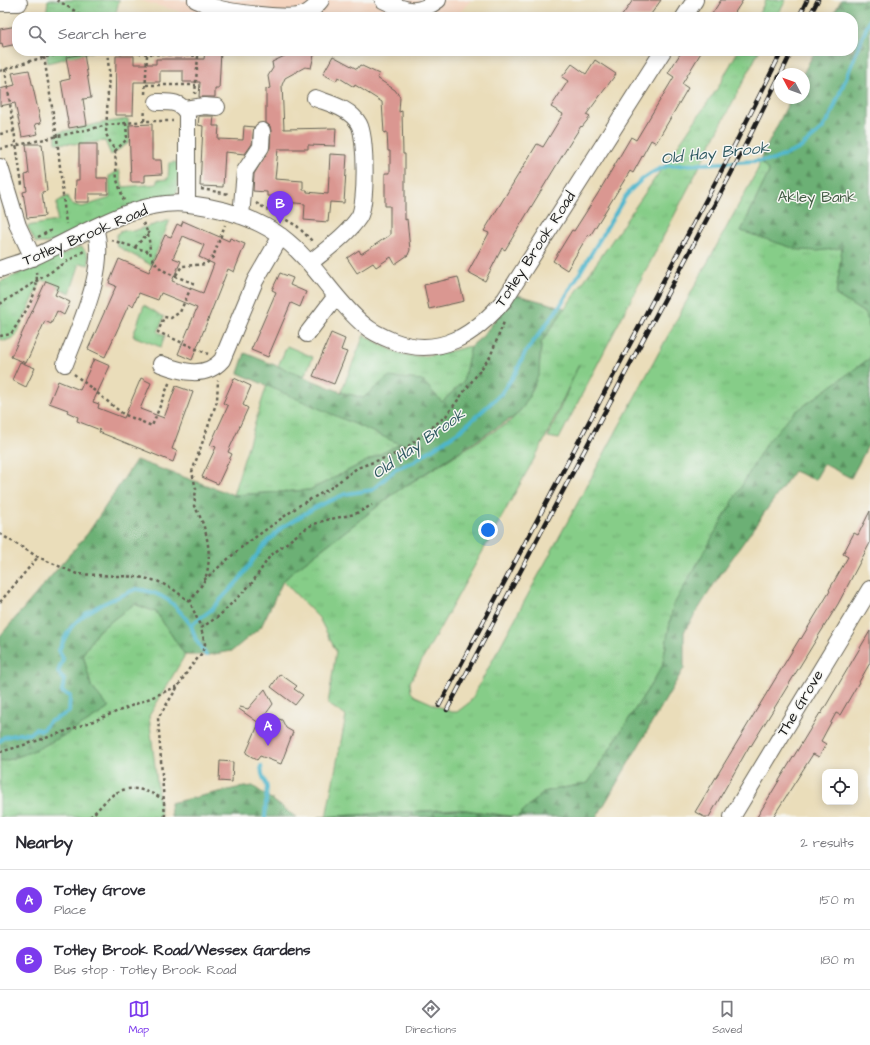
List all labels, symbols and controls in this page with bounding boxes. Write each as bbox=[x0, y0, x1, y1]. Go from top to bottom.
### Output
search box bbox=[12, 12, 858, 56]
icon: search bbox=[26, 23, 48, 45]
text: Search here bbox=[58, 24, 147, 45]
north arrow bbox=[774, 68, 810, 104]
water label: Old Hay Brook bbox=[660, 136, 772, 171]
street label: Totley Brook Road bbox=[490, 187, 582, 312]
park label: Akley Bank bbox=[778, 187, 856, 209]
pin: B bbox=[267, 191, 293, 224]
street label: Totley Brook Road bbox=[19, 199, 152, 272]
water label: Old Hay Brook bbox=[368, 403, 471, 485]
your location bbox=[478, 520, 498, 540]
street label: The Grove bbox=[772, 666, 828, 740]
pin: A bbox=[255, 713, 281, 746]
map controls bbox=[822, 769, 858, 805]
button: locate bbox=[822, 769, 858, 805]
text: Nearby bbox=[16, 831, 73, 855]
text: 2 results bbox=[800, 834, 854, 852]
text: Totley Grove bbox=[54, 880, 146, 901]
text: A bbox=[25, 891, 33, 909]
text: 150 m bbox=[820, 891, 854, 909]
text: Place bbox=[54, 901, 86, 919]
text: Totley Brook Road/Wessex Gardens bbox=[54, 940, 310, 961]
text: B bbox=[24, 951, 34, 969]
text: 180 m bbox=[820, 951, 854, 969]
text: Bus stop · Totley Brook Road bbox=[54, 961, 236, 979]
tab: Map bbox=[128, 998, 150, 1037]
tab: Directions bbox=[405, 998, 457, 1037]
tab: Saved bbox=[712, 998, 742, 1037]

